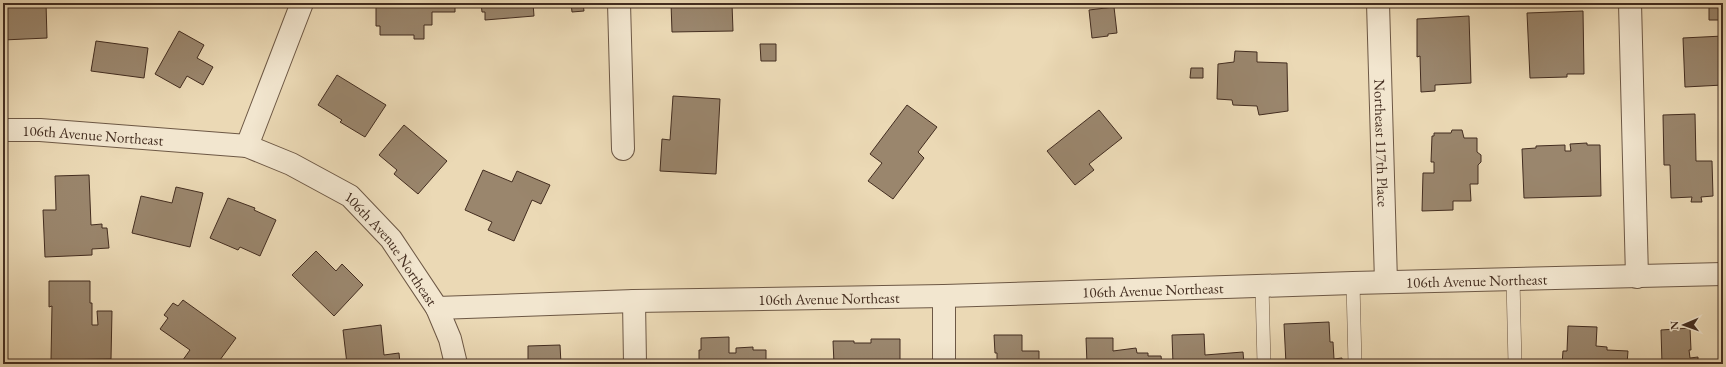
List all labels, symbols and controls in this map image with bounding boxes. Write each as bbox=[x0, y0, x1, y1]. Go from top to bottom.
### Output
street label: Northeast 117th Place bbox=[1371, 79, 1393, 207]
street label: 106th Avenue Northeast bbox=[22, 120, 164, 149]
street label: 106th Avenue Northeast bbox=[342, 186, 442, 309]
street label: 106th Avenue Northeast bbox=[1406, 269, 1548, 291]
street label: 106th Avenue Northeast bbox=[1082, 278, 1224, 301]
street label: 106th Avenue Northeast bbox=[758, 287, 900, 308]
north arrow bbox=[1664, 305, 1704, 345]
text: N bbox=[1667, 321, 1681, 330]

